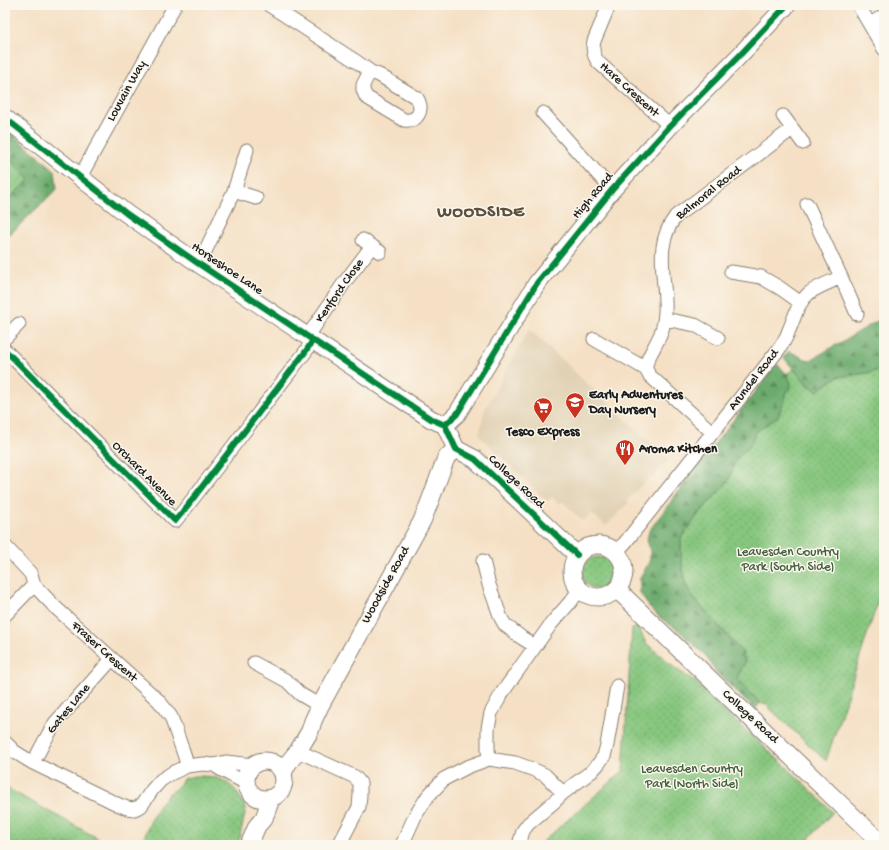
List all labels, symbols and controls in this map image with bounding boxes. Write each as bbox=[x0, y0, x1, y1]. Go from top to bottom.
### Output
street label: Louvain Way bbox=[104, 57, 150, 124]
street label: Hare Crescent bbox=[596, 59, 663, 122]
street label: Balmoral Road bbox=[673, 162, 746, 224]
street label: High Road bbox=[569, 169, 618, 222]
district label: WOODSIDE bbox=[436, 203, 525, 223]
street label: Horseshoe Lane bbox=[188, 239, 266, 299]
street label: Kenford Close bbox=[313, 256, 368, 326]
street label: Arundel Road bbox=[726, 345, 783, 413]
place label: Early Adventures Day Nursery bbox=[588, 388, 684, 418]
school or university icon: Early Adventures Day Nursery bbox=[564, 391, 586, 419]
supermarket icon: Tesco Express bbox=[532, 396, 554, 424]
place label: Tesco Express bbox=[506, 425, 581, 441]
street label: Orchard Avenue bbox=[108, 438, 180, 510]
restaurant icon: Aroma Kitchen bbox=[614, 438, 636, 466]
place label: Aroma Kitchen bbox=[638, 442, 718, 457]
street label: College Road bbox=[485, 452, 548, 513]
street label: Woodside Road bbox=[359, 543, 414, 626]
park label: Leavesden Country Park (South Side) bbox=[737, 545, 840, 575]
street label: Fraser Crescent bbox=[67, 618, 141, 687]
street label: Gates Lane bbox=[44, 681, 94, 737]
street label: College Road bbox=[719, 687, 782, 748]
park label: Leavesden Country Park (North Side) bbox=[641, 762, 744, 792]

